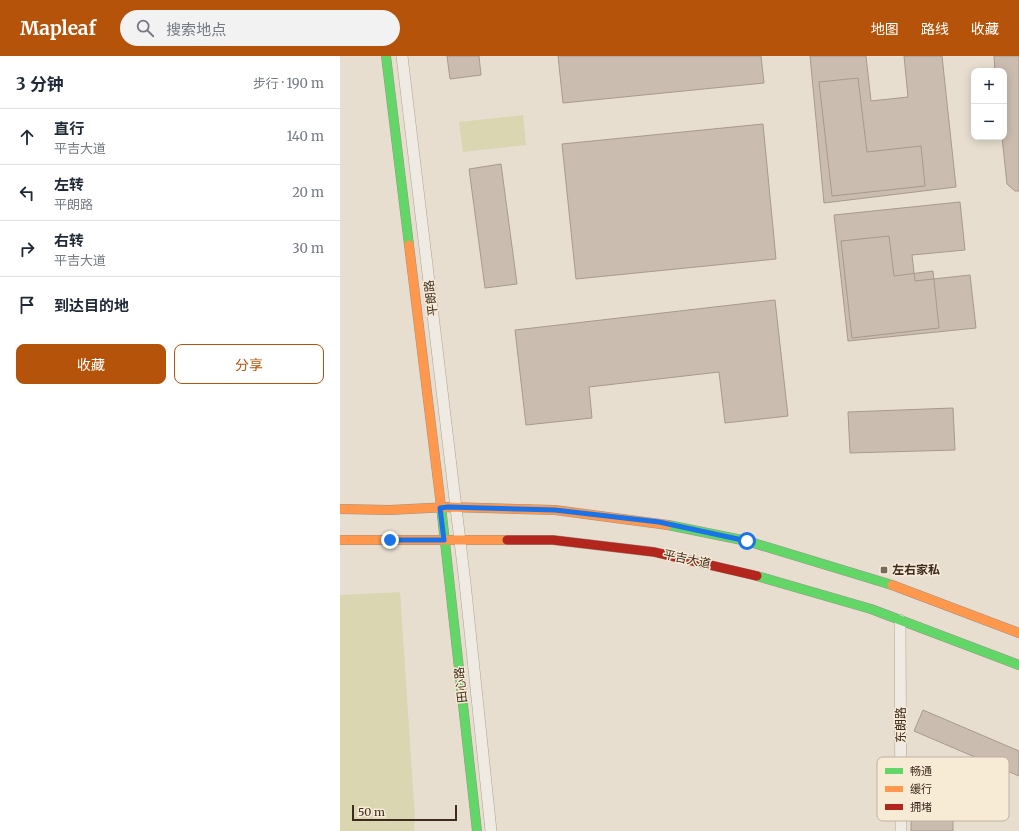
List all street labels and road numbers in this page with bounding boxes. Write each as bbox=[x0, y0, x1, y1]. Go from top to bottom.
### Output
street label: 平朗路 bbox=[421, 279, 440, 317]
street label: 平吉大道 bbox=[662, 546, 712, 571]
street label: 田心路 bbox=[451, 666, 470, 704]
street label: 东朗路 bbox=[893, 707, 908, 743]

